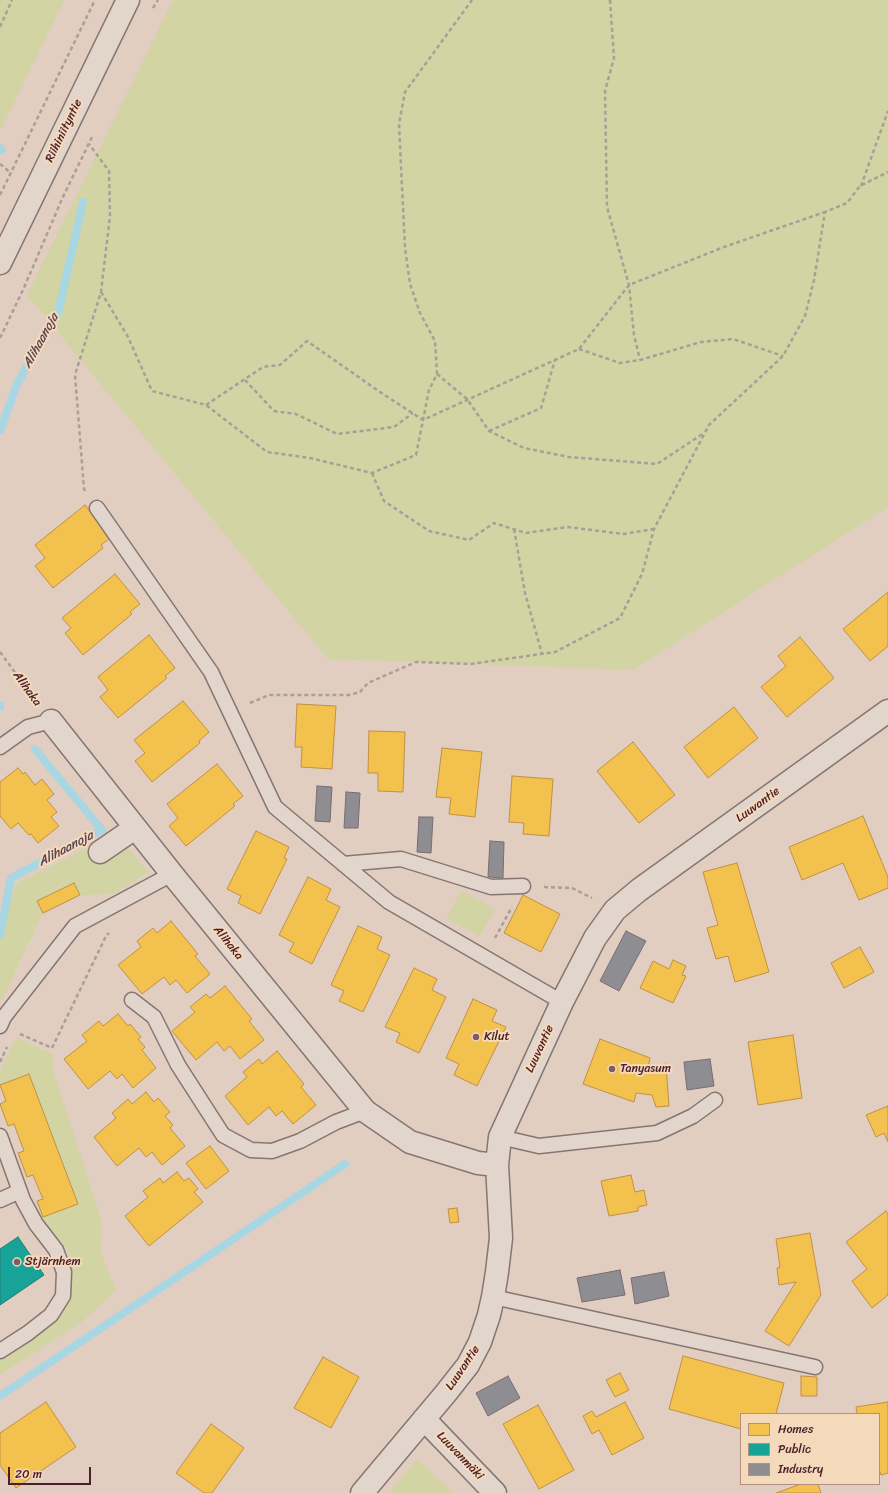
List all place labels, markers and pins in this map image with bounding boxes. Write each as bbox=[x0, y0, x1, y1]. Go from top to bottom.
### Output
place label: Kilut bbox=[484, 1030, 510, 1044]
marker: Kilut bbox=[471, 1032, 481, 1042]
place label: Tanyasum bbox=[620, 1062, 671, 1076]
marker: Tanyasum bbox=[607, 1064, 617, 1074]
place label: Stjärnhem bbox=[25, 1255, 81, 1269]
marker: Stjärnhem bbox=[12, 1257, 22, 1267]

